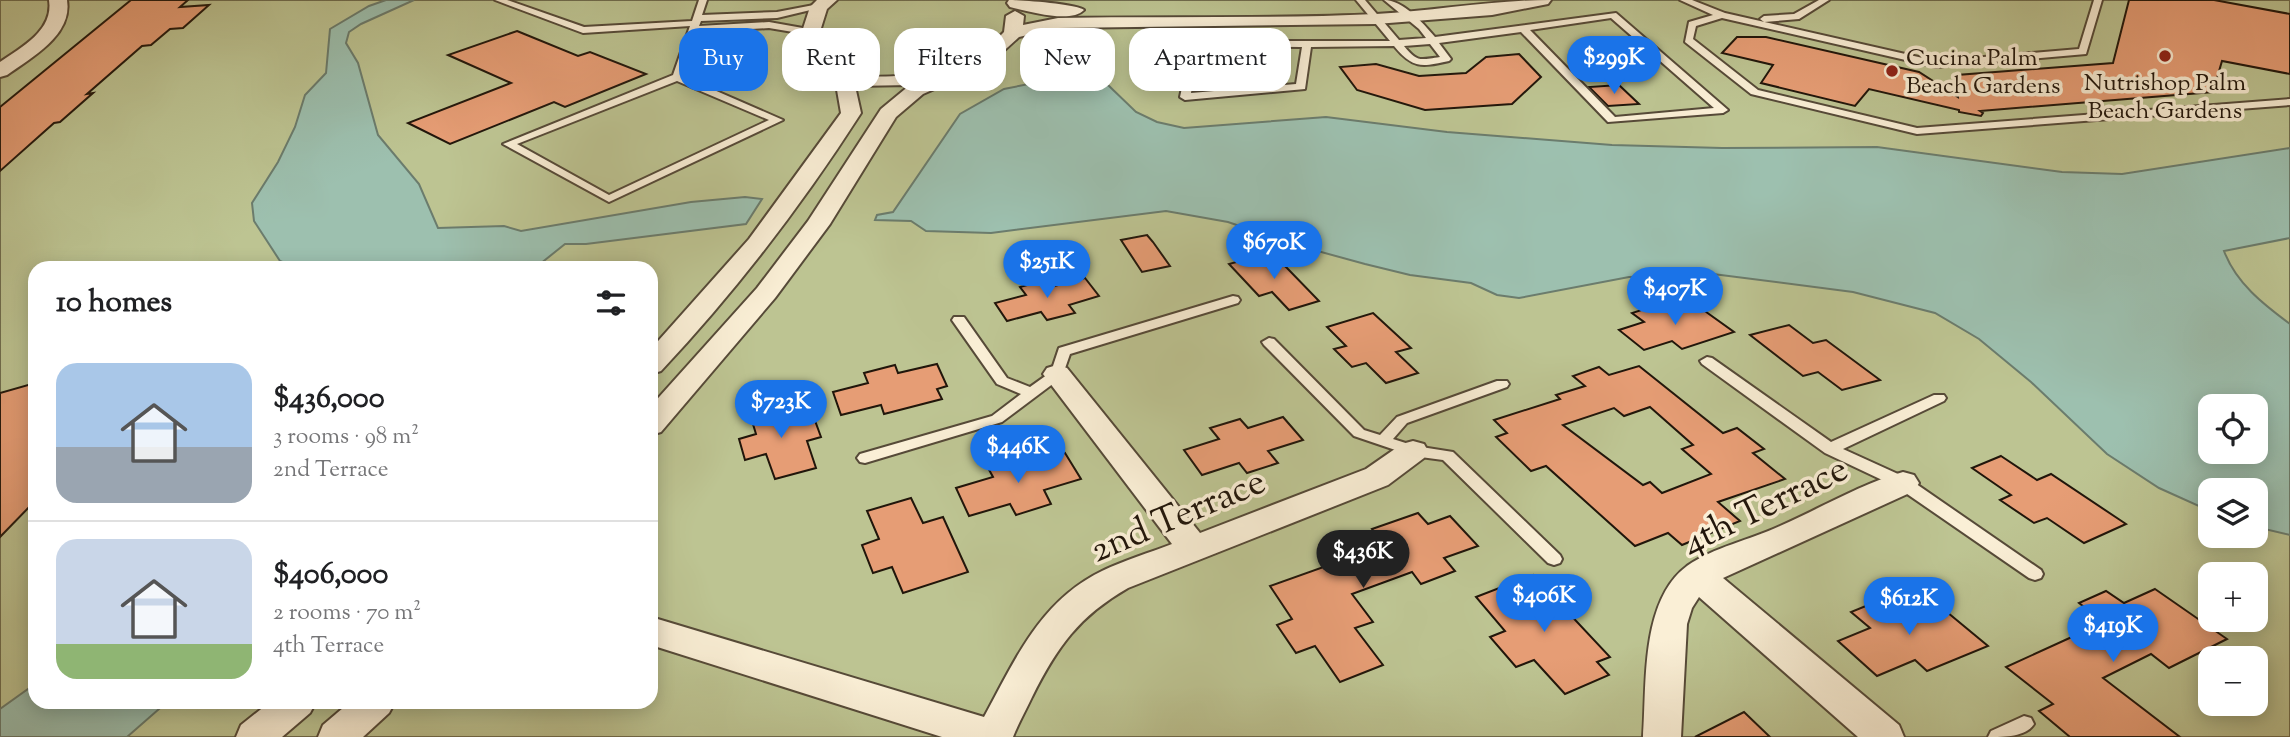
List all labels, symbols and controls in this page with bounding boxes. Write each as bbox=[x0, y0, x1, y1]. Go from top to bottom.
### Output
chip: Buy bbox=[679, 28, 768, 91]
chip: Rent bbox=[782, 28, 880, 91]
chip: Filters bbox=[894, 28, 1006, 91]
chip: New bbox=[1020, 28, 1115, 91]
chip: Apartment bbox=[1129, 28, 1291, 91]
pin: $299K bbox=[1565, 36, 1663, 96]
text: $299K bbox=[1583, 42, 1645, 75]
place label: Cucina Palm Beach Gardens bbox=[1906, 42, 2060, 104]
marker: Nutrishop Palm Beach Gardens bbox=[2157, 48, 2173, 64]
marker: Cucina Palm Beach Gardens bbox=[1884, 63, 1900, 79]
place label: Nutrishop Palm Beach Gardens bbox=[2084, 67, 2246, 129]
pin: $670K bbox=[1225, 222, 1323, 281]
text: $670K bbox=[1242, 227, 1306, 260]
pin: $251K bbox=[998, 240, 1096, 300]
text: $251K bbox=[1019, 246, 1075, 279]
pin: $407K bbox=[1626, 268, 1724, 327]
text: $407K bbox=[1643, 273, 1707, 306]
text: 10 homes bbox=[56, 282, 172, 325]
icon: filters bbox=[592, 284, 630, 322]
text: $436,000 bbox=[273, 378, 385, 421]
pin: $723K bbox=[732, 380, 830, 440]
text: $723K bbox=[751, 386, 811, 419]
icon: home bbox=[112, 391, 196, 475]
map controls bbox=[2198, 394, 2268, 716]
button: locate bbox=[2198, 394, 2268, 464]
text: 3 rooms · 98 m² bbox=[273, 421, 419, 454]
pin: $446K bbox=[969, 426, 1067, 485]
text: $446K bbox=[986, 431, 1050, 464]
street label: 4th Terrace bbox=[1674, 444, 1858, 571]
text: 2nd Terrace bbox=[273, 454, 389, 487]
street label: 2nd Terrace bbox=[1082, 457, 1275, 579]
button: layers bbox=[2198, 478, 2268, 548]
pin: $436K bbox=[1314, 530, 1412, 590]
text: $436K bbox=[1332, 536, 1394, 569]
text: $406,000 bbox=[273, 554, 388, 597]
button: + bbox=[2198, 562, 2268, 632]
icon: home bbox=[112, 567, 196, 651]
pin: $406K bbox=[1495, 574, 1593, 634]
pin: $612K bbox=[1860, 578, 1958, 637]
text: $406K bbox=[1512, 580, 1576, 613]
text: $612K bbox=[1880, 583, 1938, 616]
text: 2 rooms · 70 m² bbox=[273, 597, 421, 630]
pin: $419K bbox=[2064, 604, 2162, 664]
text: $419K bbox=[2083, 610, 2143, 643]
text: 4th Terrace bbox=[273, 630, 384, 663]
button: − bbox=[2198, 646, 2268, 716]

